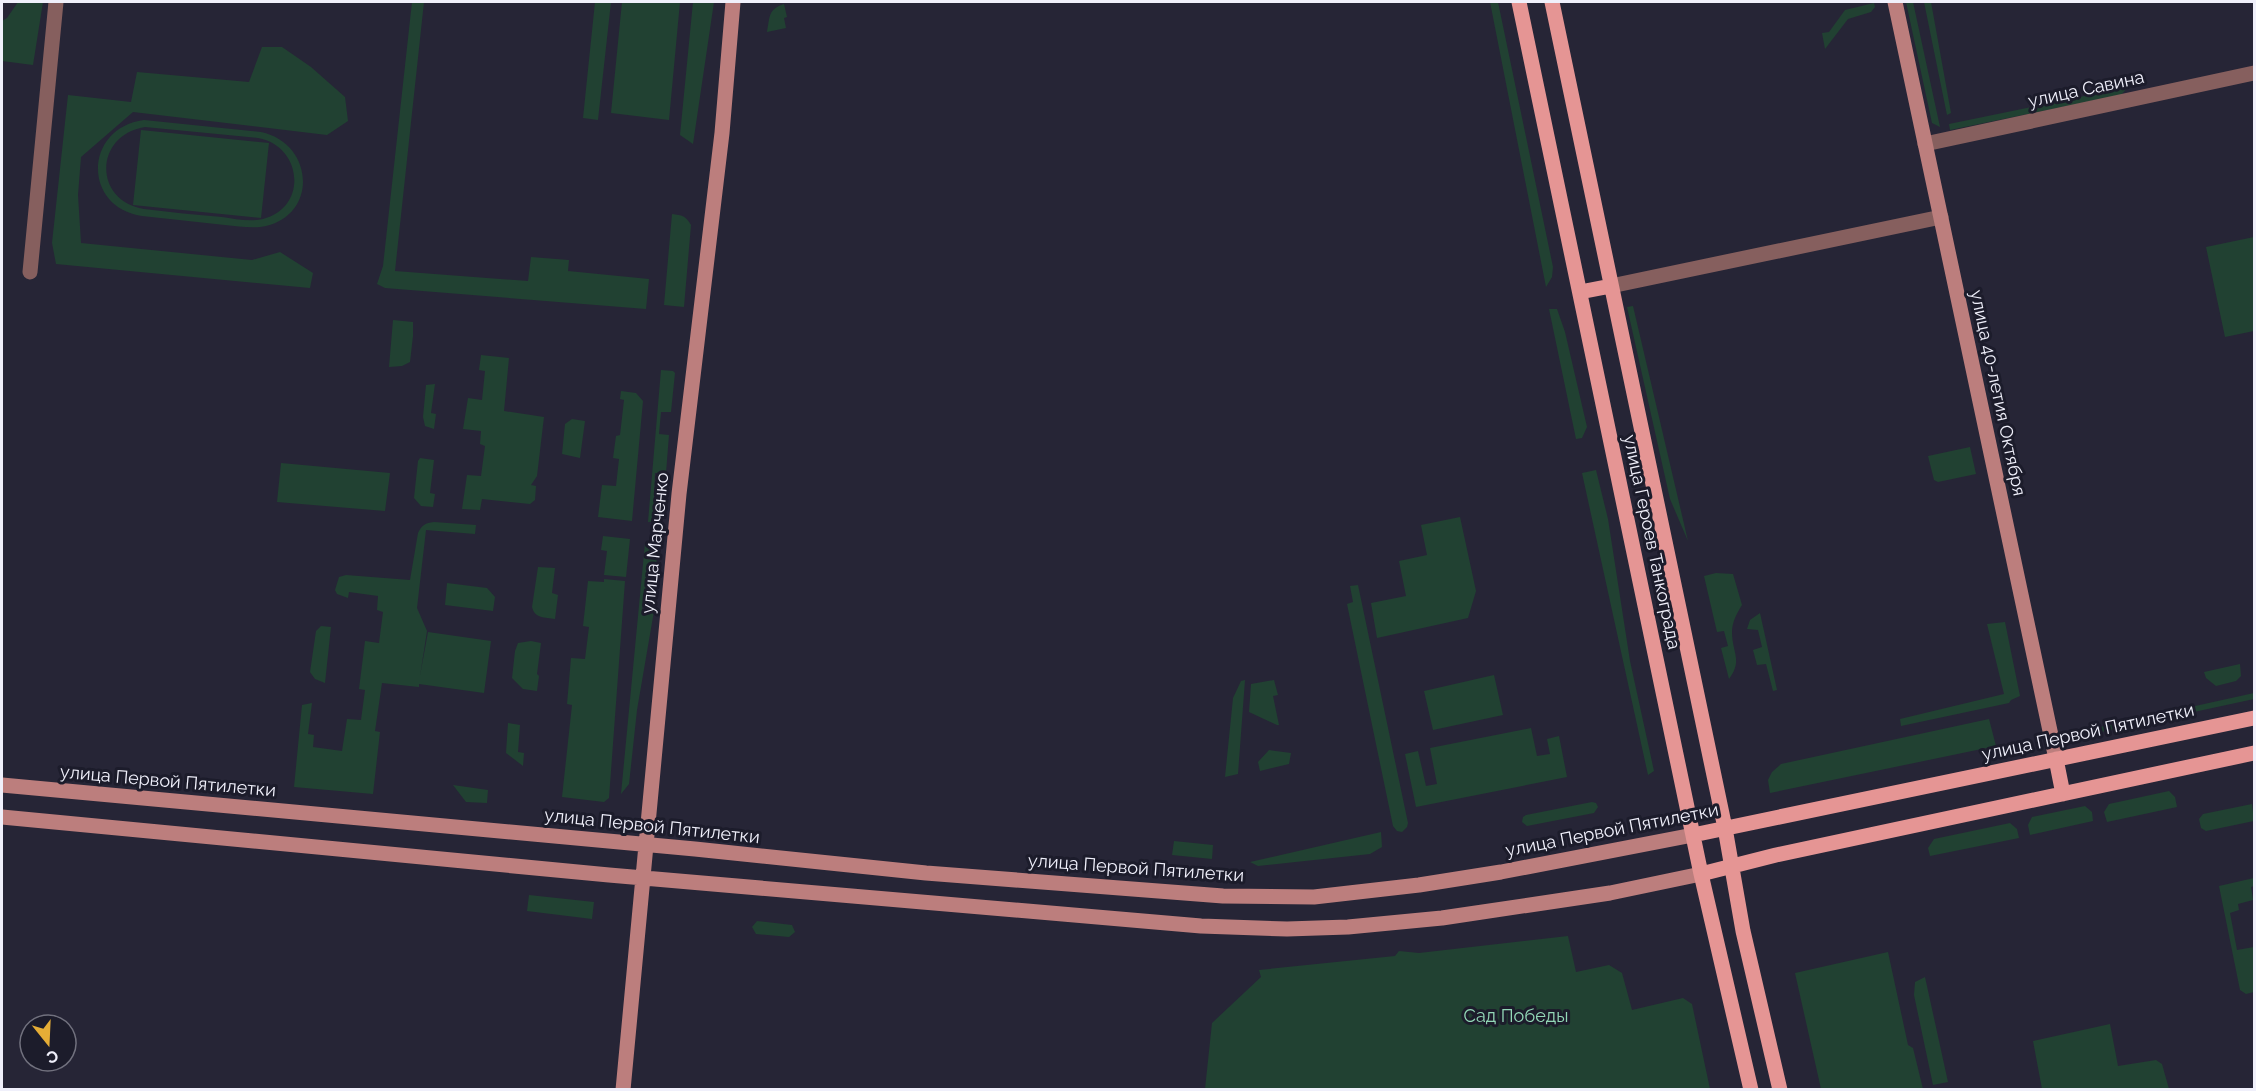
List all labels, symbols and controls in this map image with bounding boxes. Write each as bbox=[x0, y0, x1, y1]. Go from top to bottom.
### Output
street label: улица Савина bbox=[2026, 66, 2146, 111]
street label: улица 40-летия Октября bbox=[1966, 288, 2031, 498]
street label: улица Героев Танкограда bbox=[1619, 433, 1686, 651]
street label: улица Марченко bbox=[637, 471, 672, 615]
street label: улица Первой Пятилетки bbox=[1980, 699, 2196, 764]
street label: улица Первой Пятилетки bbox=[59, 761, 277, 800]
street label: улица Первой Пятилетки bbox=[1504, 799, 1720, 860]
street label: улица Первой Пятилетки bbox=[543, 804, 761, 847]
street label: улица Первой Пятилетки bbox=[1027, 849, 1245, 886]
park label: Сад Победы bbox=[1464, 1005, 1568, 1026]
north arrow bbox=[18, 1013, 78, 1073]
text: С bbox=[44, 1046, 61, 1068]

